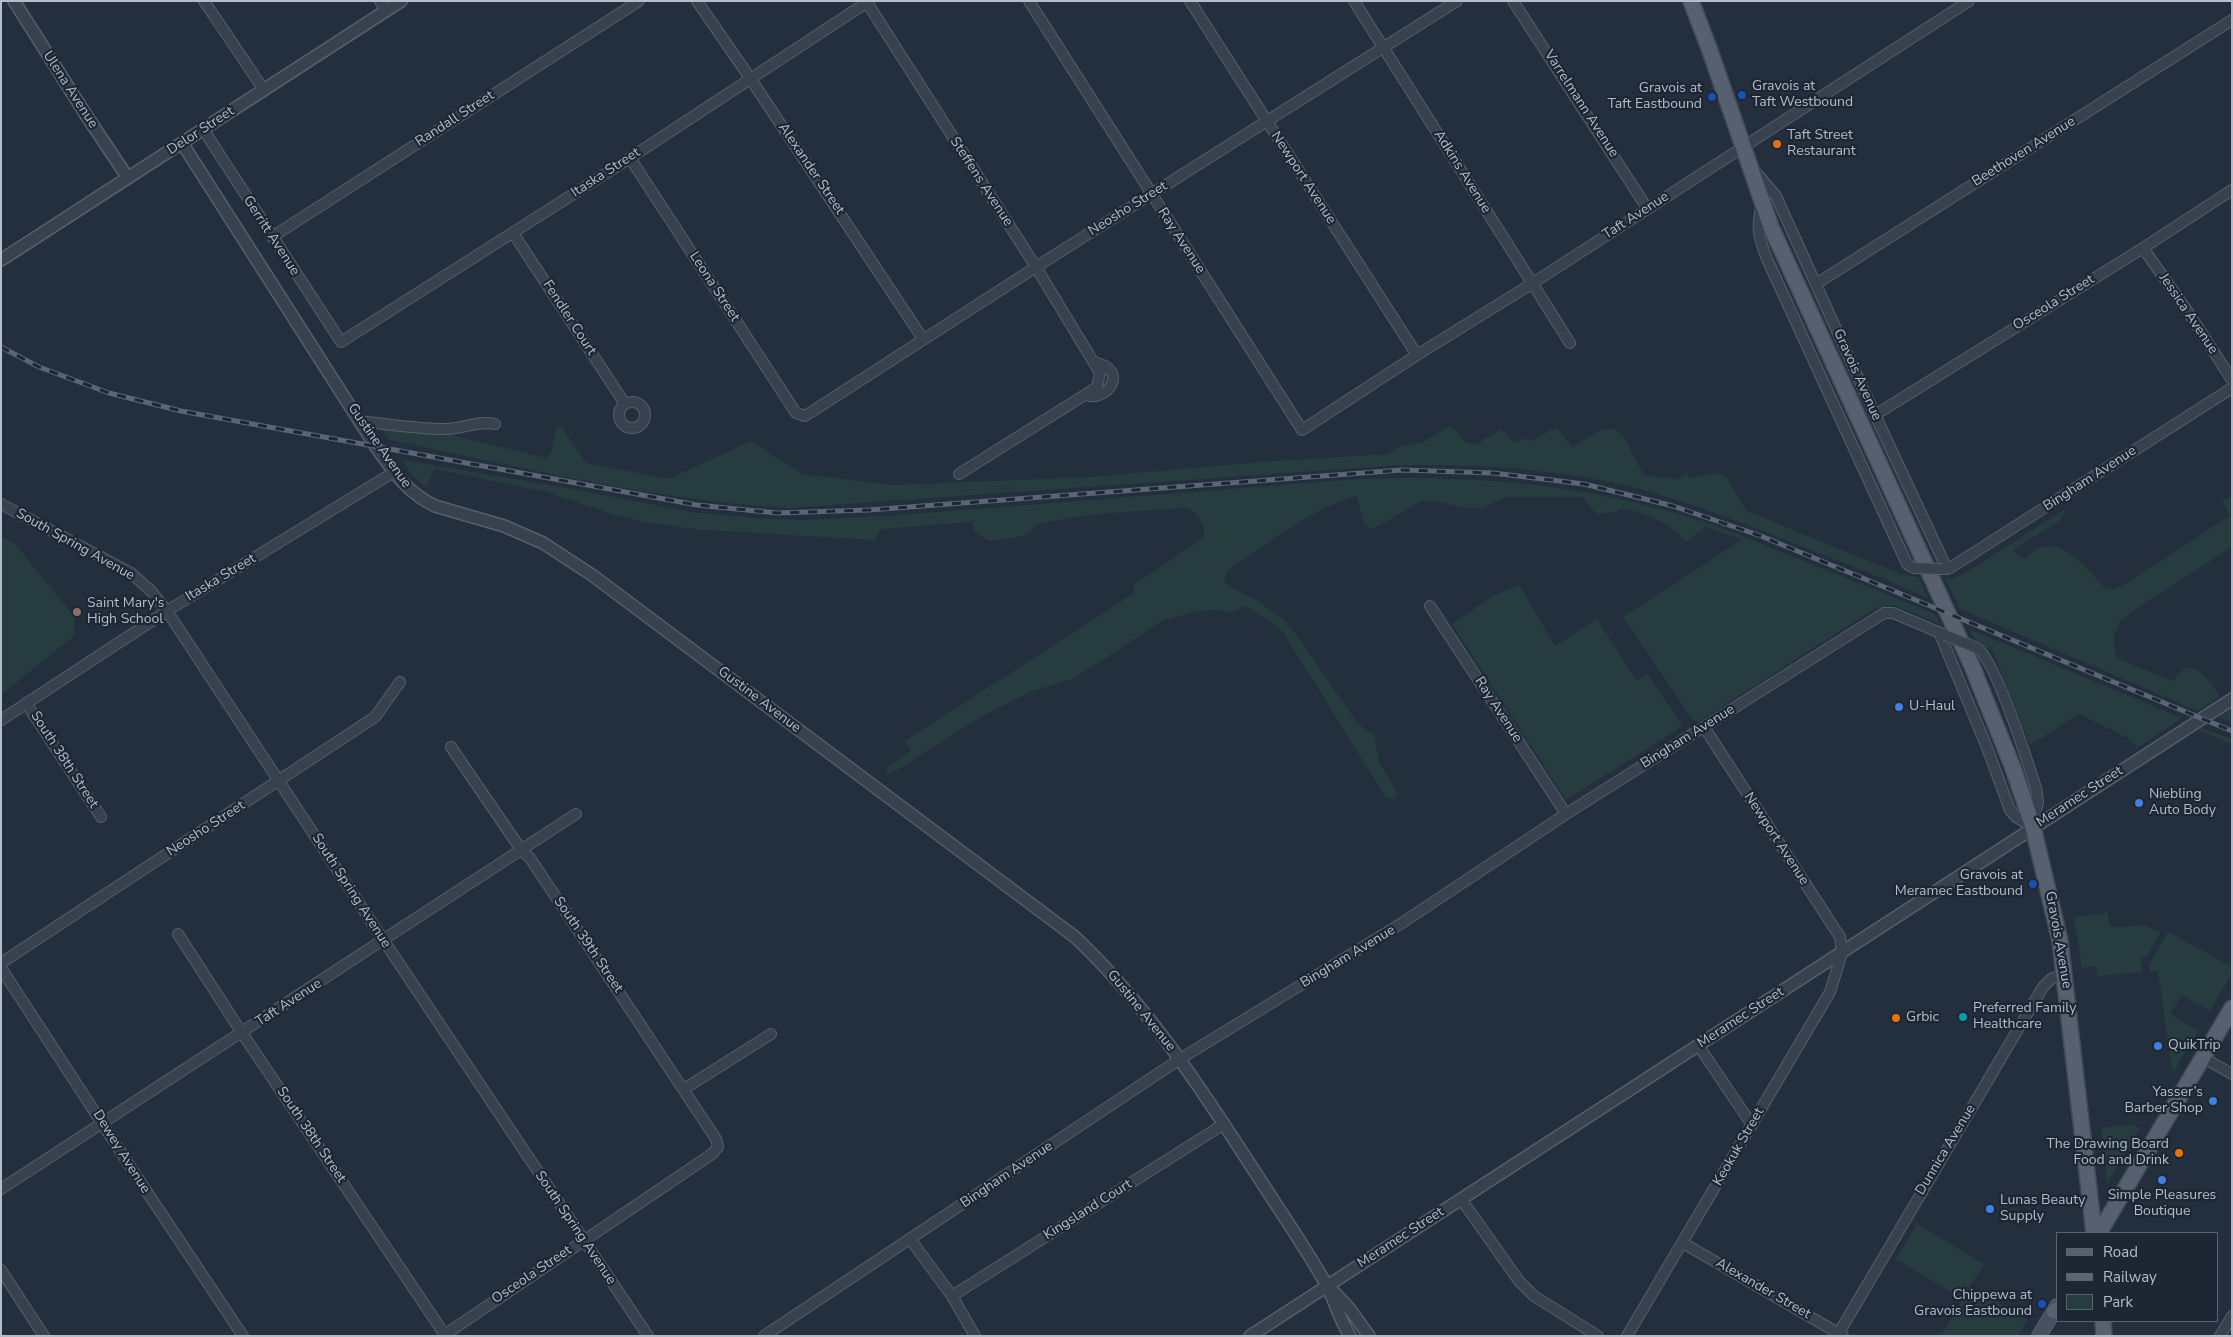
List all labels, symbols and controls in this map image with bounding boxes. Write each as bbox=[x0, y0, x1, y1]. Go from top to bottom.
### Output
street label: Varrelmann Avenue bbox=[1540, 47, 1622, 161]
street label: Ulena Avenue bbox=[39, 48, 101, 132]
place label: Gravois at Taft Westbound bbox=[1752, 79, 1853, 111]
place label: Gravois at Taft Eastbound bbox=[1607, 81, 1702, 114]
street label: Randall Street bbox=[413, 87, 497, 151]
marker: Gravois at Taft Westbound bbox=[1736, 89, 1748, 101]
marker: Gravois at Taft Eastbound bbox=[1706, 91, 1718, 103]
street label: Delor Street bbox=[164, 103, 238, 159]
street label: Beethoven Avenue bbox=[1969, 113, 2079, 191]
street label: Alexander Street bbox=[774, 120, 848, 218]
street label: Adkins Avenue bbox=[1430, 127, 1494, 217]
place label: Taft Street Restaurant bbox=[1787, 128, 1856, 160]
street label: Newport Avenue bbox=[1267, 129, 1339, 227]
street label: Steffens Avenue bbox=[946, 134, 1016, 230]
marker: Taft Street Restaurant bbox=[1771, 138, 1783, 150]
street label: Itaska Street bbox=[568, 145, 644, 201]
street label: Neosho Street bbox=[1085, 178, 1171, 240]
street label: Taft Avenue bbox=[1600, 188, 1672, 244]
street label: Gerritt Avenue bbox=[239, 193, 303, 279]
street label: Ray Avenue bbox=[1153, 205, 1209, 277]
street label: Leona Street bbox=[685, 249, 743, 325]
street label: Jessica Avenue bbox=[2155, 270, 2221, 358]
street label: Osceola Street bbox=[2010, 271, 2098, 335]
street label: Fendler Court bbox=[539, 277, 599, 359]
street label: Gravois Avenue bbox=[1829, 327, 1885, 423]
street label: Gustine Avenue bbox=[344, 400, 414, 492]
street label: Bingham Avenue bbox=[2040, 443, 2140, 515]
street label: South Spring Avenue bbox=[13, 505, 137, 585]
street label: Itaska Street bbox=[183, 551, 259, 605]
place label: Saint Mary's High School bbox=[87, 596, 165, 628]
marker: Saint Mary's High School bbox=[71, 606, 83, 618]
street label: Gustine Avenue bbox=[714, 663, 804, 737]
street label: Ray Avenue bbox=[1470, 674, 1526, 746]
place label: U-Haul bbox=[1909, 699, 1955, 715]
street label: Bingham Avenue bbox=[1638, 701, 1738, 773]
marker: U-Haul bbox=[1893, 701, 1905, 713]
street label: South 38th Street bbox=[26, 708, 102, 812]
street label: Meramec Street bbox=[2034, 763, 2126, 831]
place label: Niebling Auto Body bbox=[2149, 787, 2216, 820]
street label: Newport Avenue bbox=[1740, 790, 1812, 888]
street label: Neosho Street bbox=[164, 797, 248, 861]
marker: Niebling Auto Body bbox=[2133, 797, 2145, 809]
street label: South Spring Avenue bbox=[308, 831, 394, 951]
place label: Gravois at Meramec Eastbound bbox=[1895, 868, 2023, 900]
marker: Gravois at Meramec Eastbound bbox=[2027, 878, 2039, 890]
street label: Gravois Avenue bbox=[2041, 890, 2075, 990]
street label: South 39th Street bbox=[550, 894, 626, 996]
street label: Bingham Avenue bbox=[1298, 922, 1398, 992]
street label: Gustine Avenue bbox=[1103, 967, 1179, 1055]
street label: Taft Avenue bbox=[253, 975, 325, 1031]
street label: Meramec Street bbox=[1695, 984, 1787, 1052]
place label: Preferred Family Healthcare bbox=[1973, 1001, 2076, 1034]
place label: Grbic bbox=[1906, 1010, 1939, 1026]
marker: Preferred Family Healthcare bbox=[1957, 1011, 1969, 1023]
marker: Grbic bbox=[1890, 1012, 1902, 1024]
place label: QuikTrip bbox=[2168, 1038, 2221, 1054]
marker: QuikTrip bbox=[2152, 1040, 2164, 1052]
street label: South 38th Street bbox=[273, 1084, 349, 1186]
place label: Yasser’s Barber Shop bbox=[2124, 1085, 2203, 1118]
marker: Yasser’s Barber Shop bbox=[2207, 1095, 2219, 1107]
street label: Dunnica Avenue bbox=[1912, 1102, 1980, 1198]
street label: Keokuk Street bbox=[1710, 1105, 1768, 1189]
street label: Dewey Avenue bbox=[89, 1107, 153, 1197]
place label: The Drawing Board Food and Drink bbox=[2046, 1137, 2169, 1170]
street label: Bingham Avenue bbox=[958, 1138, 1056, 1212]
marker: The Drawing Board Food and Drink bbox=[2173, 1147, 2185, 1159]
street label: South Spring Avenue bbox=[531, 1168, 619, 1288]
marker: Simple Pleasures Boutique bbox=[2156, 1174, 2168, 1186]
street label: Kingsland Court bbox=[1041, 1176, 1135, 1244]
place label: Simple Pleasures Boutique bbox=[2108, 1188, 2216, 1220]
place label: Lunas Beauty Supply bbox=[2000, 1193, 2085, 1226]
marker: Lunas Beauty Supply bbox=[1984, 1203, 1996, 1215]
street label: Meramec Street bbox=[1355, 1204, 1447, 1272]
legend bbox=[2056, 1232, 2218, 1322]
street label: Osceola Street bbox=[489, 1242, 575, 1308]
text: Road bbox=[2103, 1242, 2138, 1262]
street label: Alexander Street bbox=[1713, 1255, 1813, 1323]
text: Railway bbox=[2103, 1267, 2157, 1287]
place label: Chippewa at Gravois Eastbound bbox=[1914, 1288, 2032, 1320]
text: Park bbox=[2103, 1292, 2133, 1312]
marker: Chippewa at Gravois Eastbound bbox=[2036, 1298, 2048, 1310]

